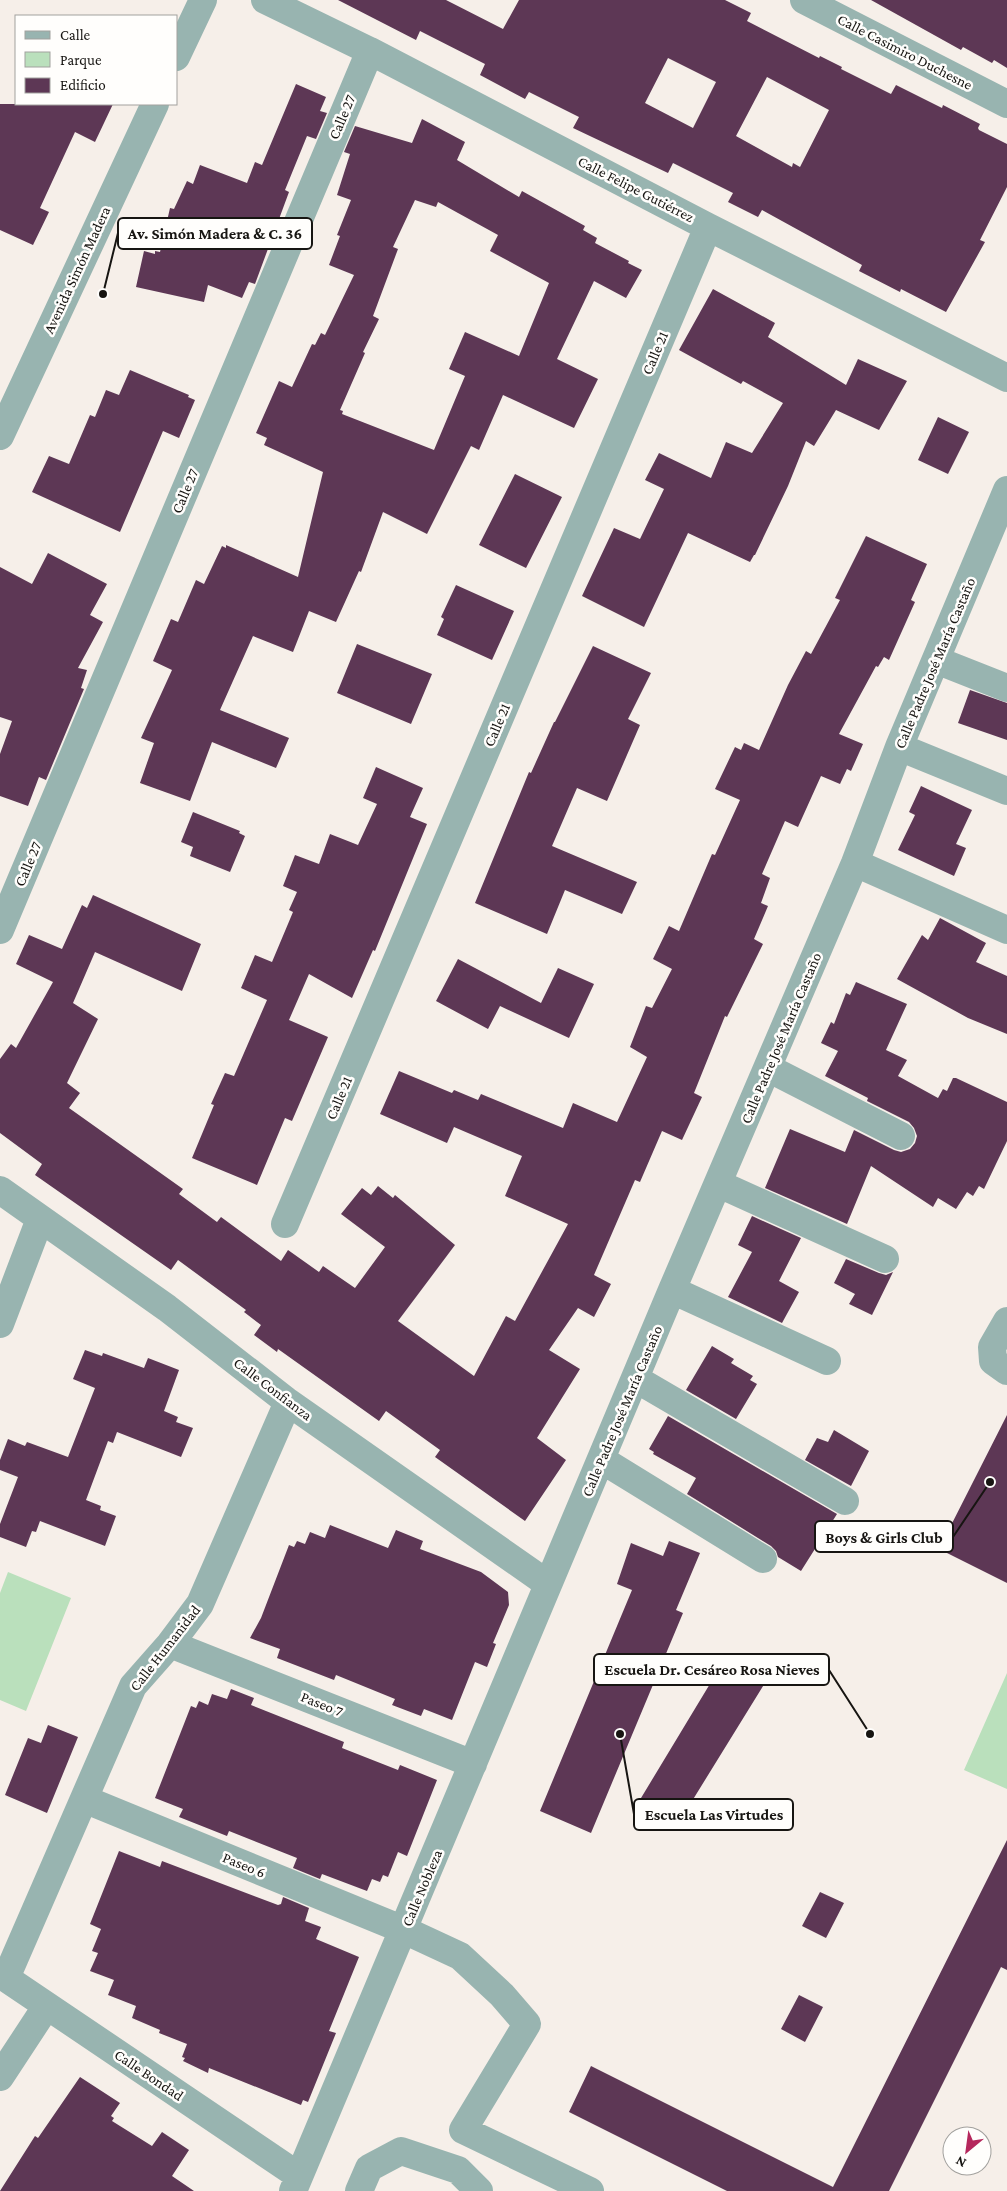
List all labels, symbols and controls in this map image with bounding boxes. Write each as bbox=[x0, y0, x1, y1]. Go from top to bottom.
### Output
street label: Calle Casimiro Duchesne bbox=[835, 11, 975, 93]
legend bbox=[15, 15, 178, 105]
text: Calle bbox=[60, 27, 91, 43]
text: Parque bbox=[60, 52, 102, 69]
text: Edificio bbox=[60, 77, 106, 93]
street label: Calle 27 bbox=[325, 92, 359, 142]
street label: Calle Felipe Gutiérrez bbox=[575, 153, 697, 226]
street label: Avenida Simón Madera bbox=[41, 204, 114, 336]
callout: Av. Simón Madera & C. 36 bbox=[118, 218, 312, 249]
text: Av. Simón Madera & C. 36 bbox=[127, 225, 302, 242]
street label: Calle 21 bbox=[639, 329, 671, 377]
street label: Calle 27 bbox=[168, 466, 202, 516]
street label: Calle Padre José María Castaño bbox=[892, 575, 979, 751]
street label: Calle 21 bbox=[481, 701, 513, 749]
street label: Calle 27 bbox=[11, 839, 45, 889]
street label: Calle Padre José María Castaño bbox=[738, 950, 825, 1126]
street label: Calle 21 bbox=[323, 1074, 355, 1122]
street label: Calle Padre José María Castaño bbox=[579, 1323, 666, 1499]
street label: Calle Confianza bbox=[231, 1354, 315, 1424]
callout: Boys & Girls Club bbox=[815, 1521, 953, 1552]
text: Boys & Girls Club bbox=[825, 1529, 943, 1546]
street label: Calle Humanidad bbox=[127, 1602, 204, 1694]
callout: Escuela Dr. Cesáreo Rosa Nieves bbox=[594, 1654, 829, 1685]
text: Escuela Dr. Cesáreo Rosa Nieves bbox=[604, 1661, 820, 1678]
street label: Paseo 7 bbox=[299, 1688, 345, 1720]
callout: Escuela Las Virtudes bbox=[634, 1799, 793, 1830]
text: Escuela Las Virtudes bbox=[645, 1806, 784, 1823]
street label: Calle Nobleza bbox=[399, 1847, 445, 1929]
street label: Paseo 6 bbox=[220, 1849, 268, 1881]
street label: Calle Bondad bbox=[112, 2046, 186, 2104]
north arrow bbox=[942, 2126, 992, 2176]
text: N bbox=[952, 2153, 969, 2172]

